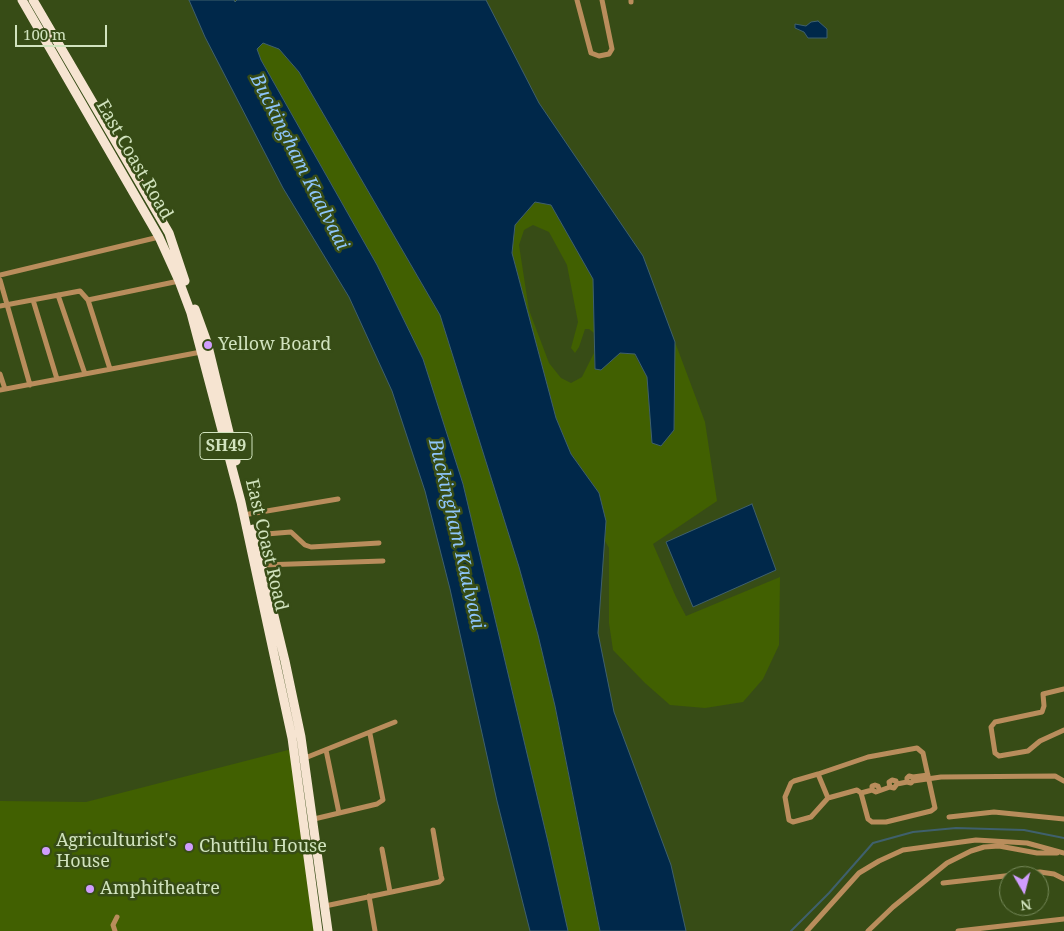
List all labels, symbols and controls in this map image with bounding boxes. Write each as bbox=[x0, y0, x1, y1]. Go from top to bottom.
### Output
scale bar bbox=[18, 15, 110, 47]
text: 100 m bbox=[23, 24, 66, 44]
water label: Buckingham Kaalvaai bbox=[245, 70, 353, 254]
street label: East Coast Road bbox=[91, 96, 177, 224]
place label: Yellow Board bbox=[218, 334, 331, 356]
marker: Yellow Board bbox=[202, 339, 214, 351]
road number: SH49 bbox=[200, 432, 252, 460]
water label: Buckingham Kaalvaai bbox=[423, 436, 489, 632]
street label: East Coast Road bbox=[240, 477, 292, 613]
place label: Agriculturist's House bbox=[56, 830, 177, 872]
place label: Chuttilu House bbox=[199, 836, 327, 858]
marker: Chuttilu House bbox=[183, 841, 195, 853]
marker: Agriculturist's House bbox=[40, 845, 52, 857]
north arrow bbox=[999, 866, 1049, 916]
place label: Amphitheatre bbox=[100, 878, 220, 900]
marker: Amphitheatre bbox=[84, 883, 96, 895]
text: N bbox=[1019, 895, 1033, 916]

